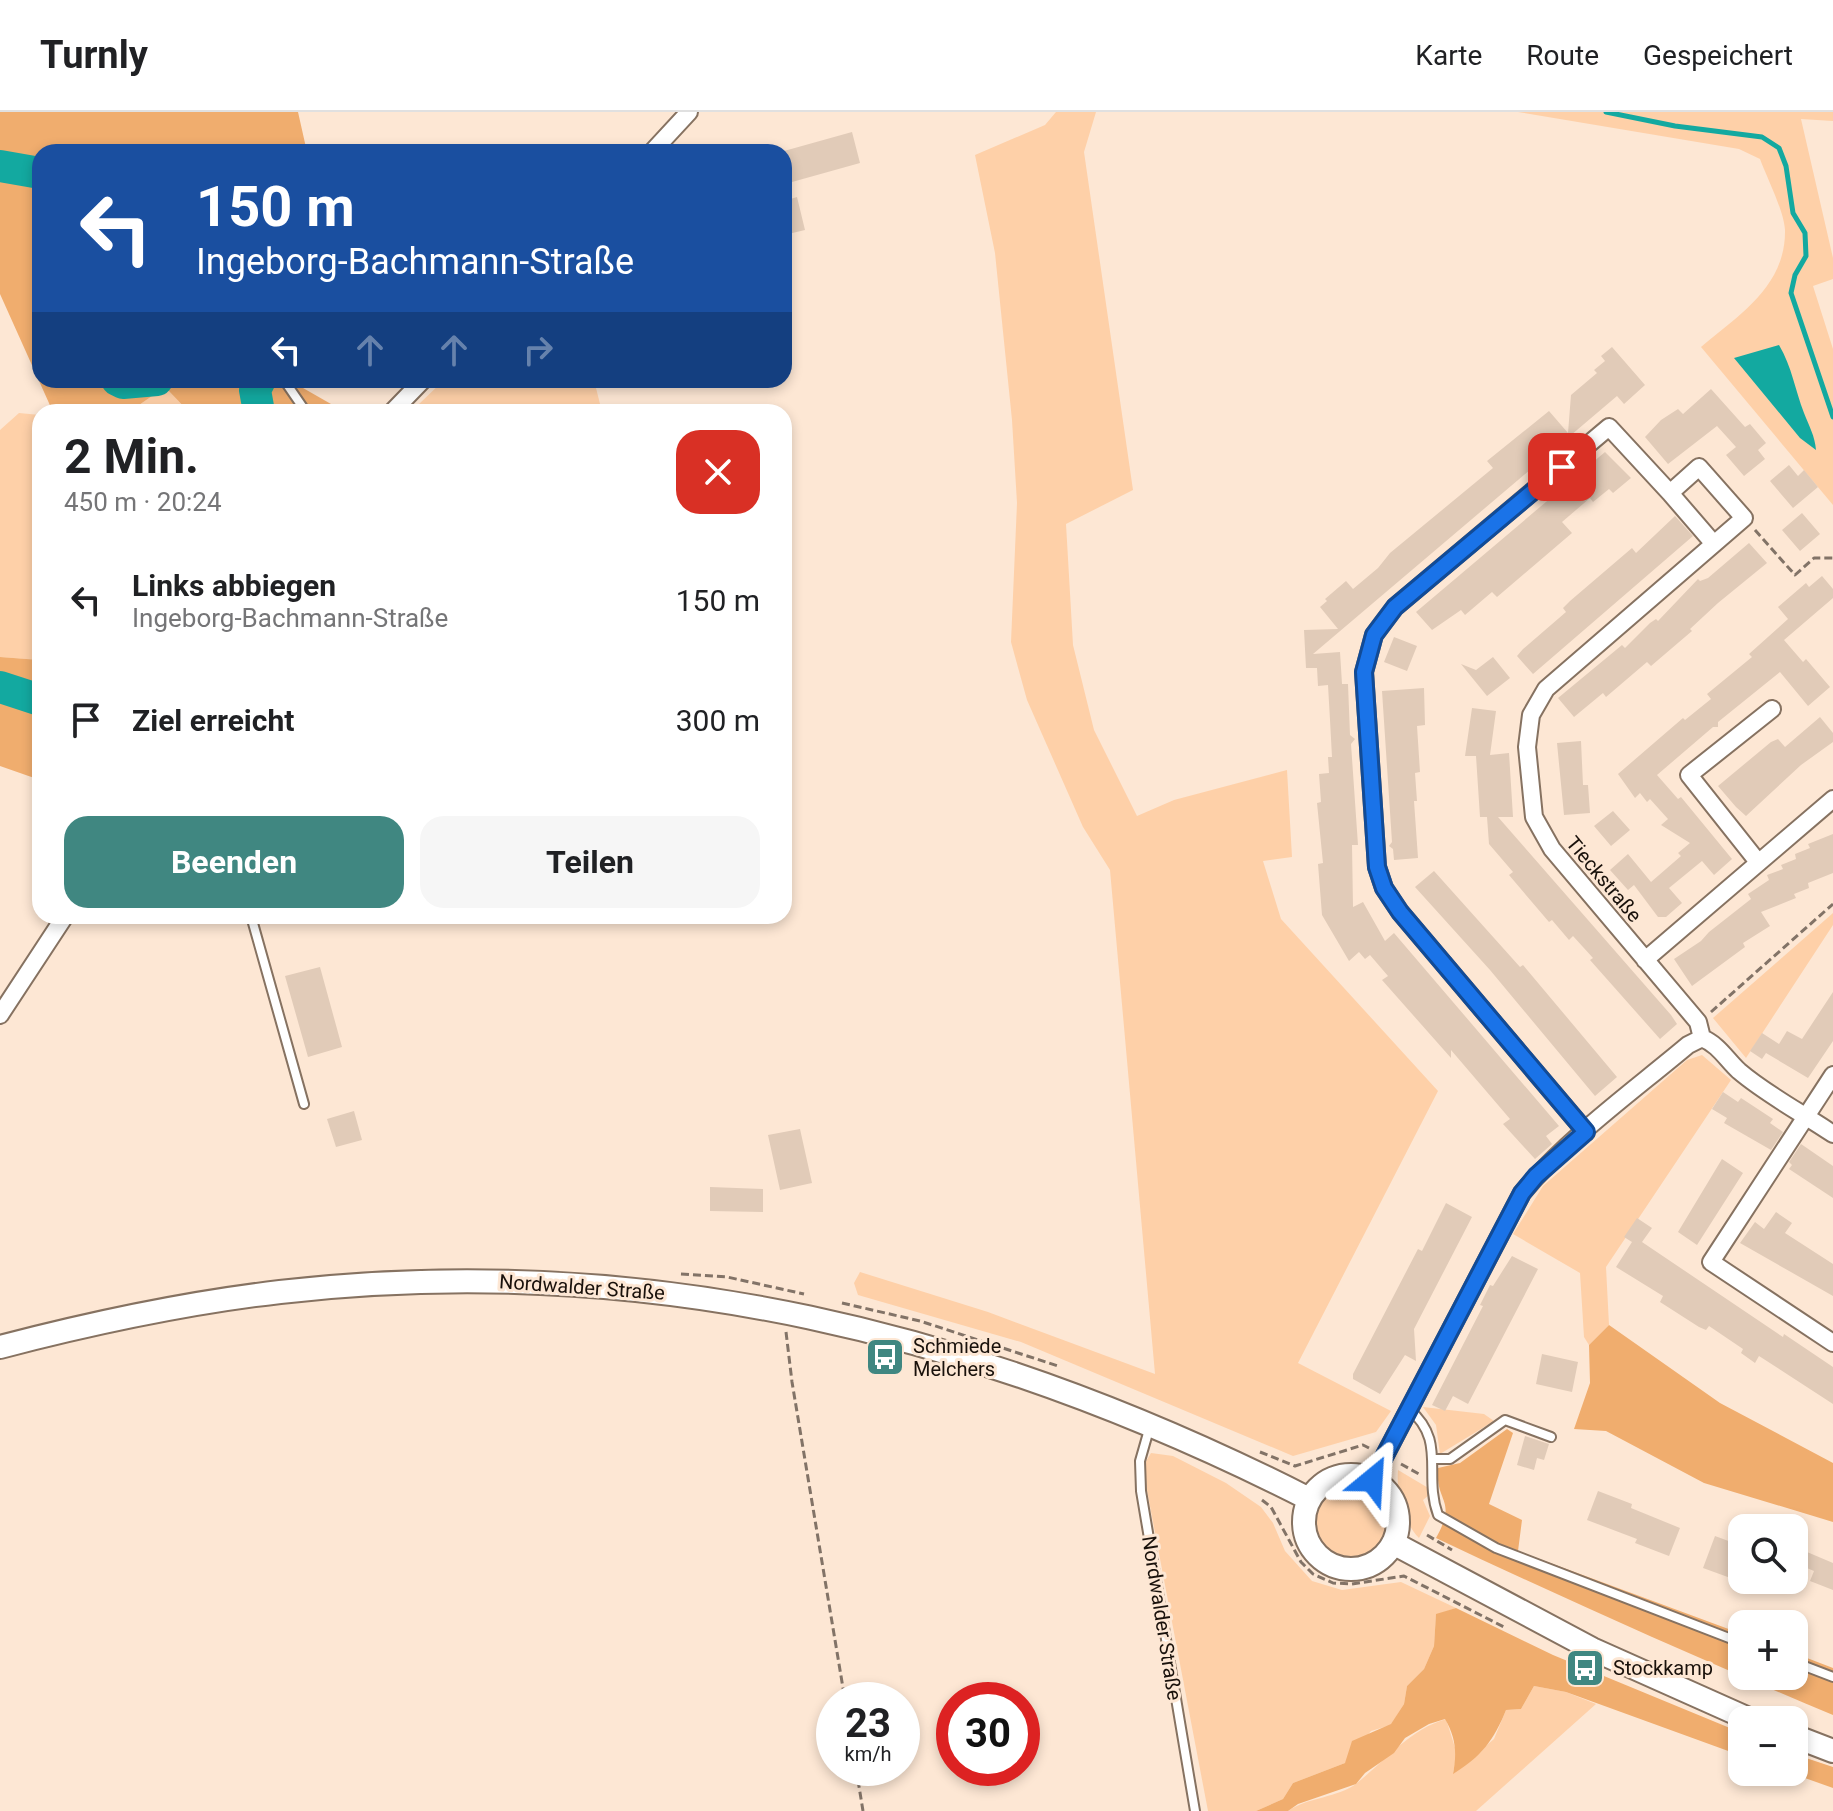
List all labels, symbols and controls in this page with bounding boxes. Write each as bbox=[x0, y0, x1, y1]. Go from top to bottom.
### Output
text: Turnly bbox=[40, 33, 148, 77]
text: Karte bbox=[1415, 39, 1482, 72]
text: Route bbox=[1526, 39, 1599, 72]
text: Gespeichert bbox=[1643, 39, 1793, 72]
text: 150 m bbox=[196, 174, 355, 240]
icon: left bbox=[64, 176, 168, 280]
text: Ingeborg-Bachmann-Straße bbox=[196, 241, 634, 283]
icon: left bbox=[264, 328, 308, 372]
icon: ahead bbox=[348, 328, 392, 372]
icon: ahead bbox=[432, 328, 476, 372]
icon: right bbox=[516, 328, 560, 372]
text: 2 Min. bbox=[64, 428, 199, 485]
button: close bbox=[676, 430, 760, 514]
pin bbox=[1528, 433, 1596, 501]
icon: arrive bbox=[1540, 445, 1584, 489]
text: 450 m · 20:24 bbox=[64, 487, 222, 517]
text: Links abbiegen bbox=[132, 568, 336, 603]
icon: left bbox=[64, 578, 108, 622]
text: 150 m bbox=[676, 583, 760, 618]
text: Ingeborg-Bachmann-Straße bbox=[132, 603, 448, 633]
icon: arrive bbox=[64, 698, 108, 742]
text: Ziel erreicht bbox=[132, 703, 294, 738]
text: 300 m bbox=[676, 703, 760, 738]
button: Beenden bbox=[64, 816, 404, 908]
button: Teilen bbox=[420, 816, 760, 908]
street label: Tieckstraße bbox=[1561, 831, 1647, 927]
street label: Nordwalder Straße bbox=[498, 1269, 666, 1305]
place label: Schmiede Melchers bbox=[913, 1334, 1001, 1381]
bus stop icon: Schmiede Melchers bbox=[864, 1336, 906, 1378]
position arrow bbox=[1330, 1438, 1414, 1522]
map controls bbox=[1728, 1514, 1808, 1786]
button: search bbox=[1728, 1514, 1808, 1594]
street label: Nordwalder Straße bbox=[1137, 1534, 1187, 1702]
button: + bbox=[1728, 1610, 1808, 1690]
bus stop icon: Stockkamp bbox=[1564, 1647, 1606, 1689]
place label: Stockkamp bbox=[1613, 1656, 1713, 1680]
speed limit sign: 30 bbox=[936, 1682, 1040, 1786]
text: 23 bbox=[845, 1700, 891, 1747]
button: − bbox=[1728, 1706, 1808, 1786]
text: km/h bbox=[845, 1742, 891, 1766]

